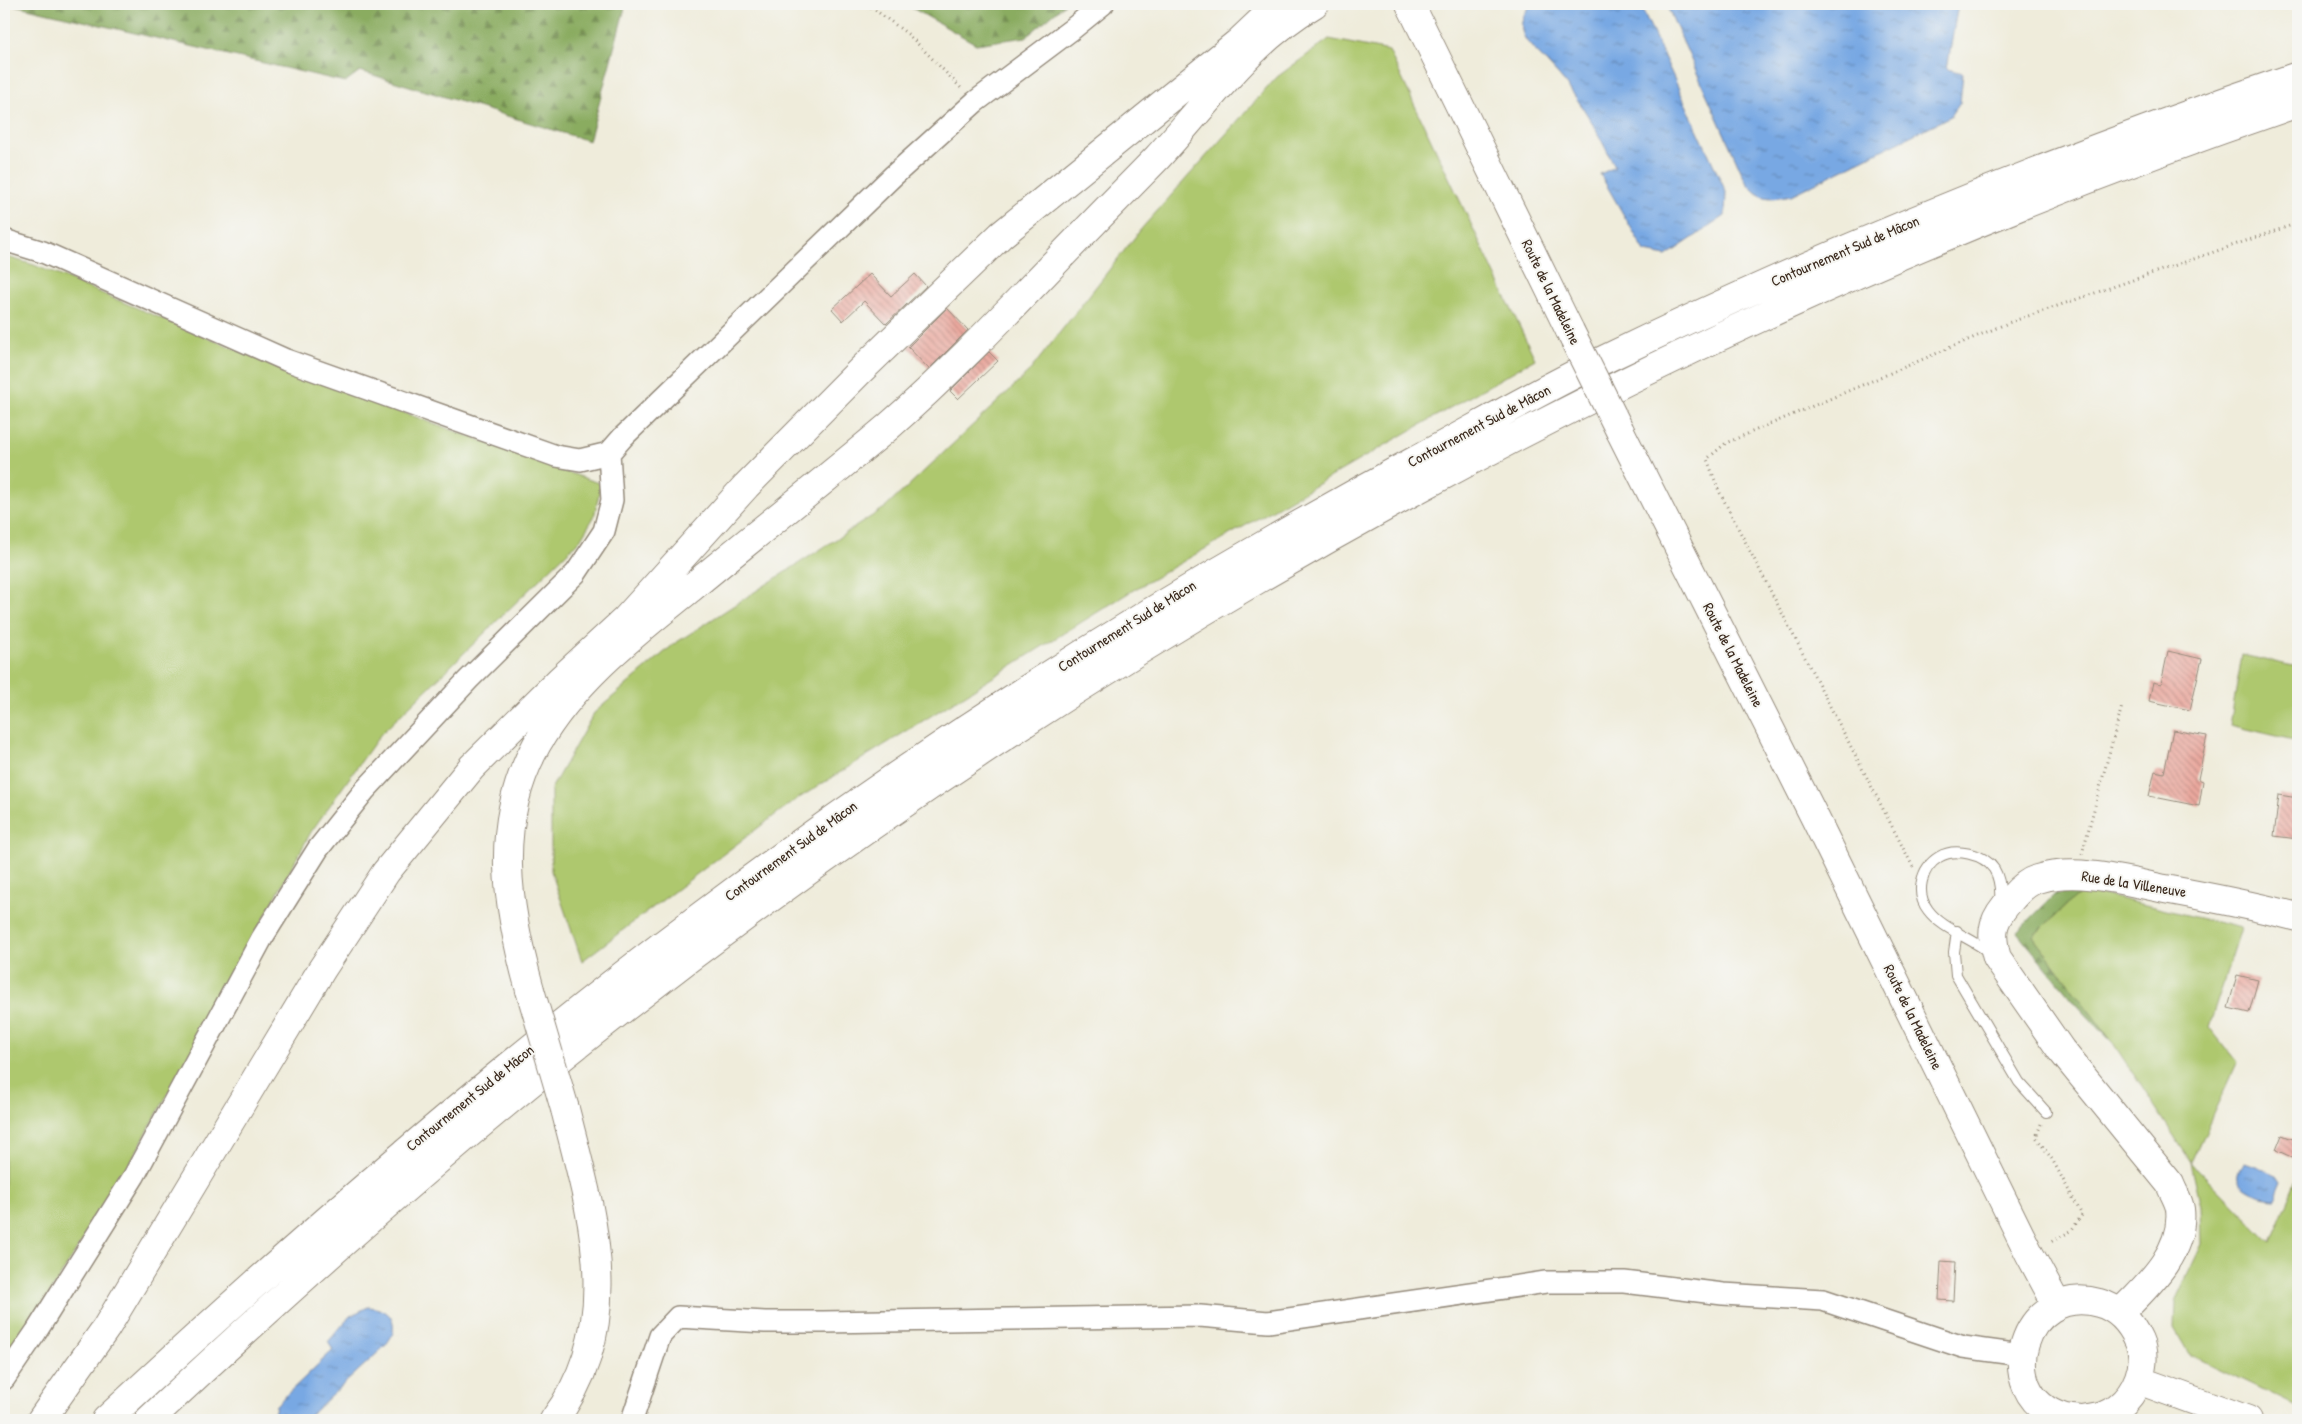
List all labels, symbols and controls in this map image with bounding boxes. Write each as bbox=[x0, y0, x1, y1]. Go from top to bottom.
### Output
street label: Contournement Sud de Mâcon bbox=[1767, 210, 1922, 291]
street label: Route de la Madeleine bbox=[1517, 236, 1586, 348]
street label: Contournement Sud de Mâcon bbox=[1404, 379, 1554, 472]
street label: Contournement Sud de Mâcon bbox=[1054, 574, 1200, 677]
street label: Route de la Madeleine bbox=[1698, 599, 1769, 711]
street label: Contournement Sud de Mâcon bbox=[720, 795, 861, 906]
street label: Rue de la Villeneuve bbox=[2080, 865, 2188, 902]
street label: Route de la Madeleine bbox=[1879, 961, 1948, 1073]
street label: Contournement Sud de Mâcon bbox=[401, 1039, 538, 1156]

